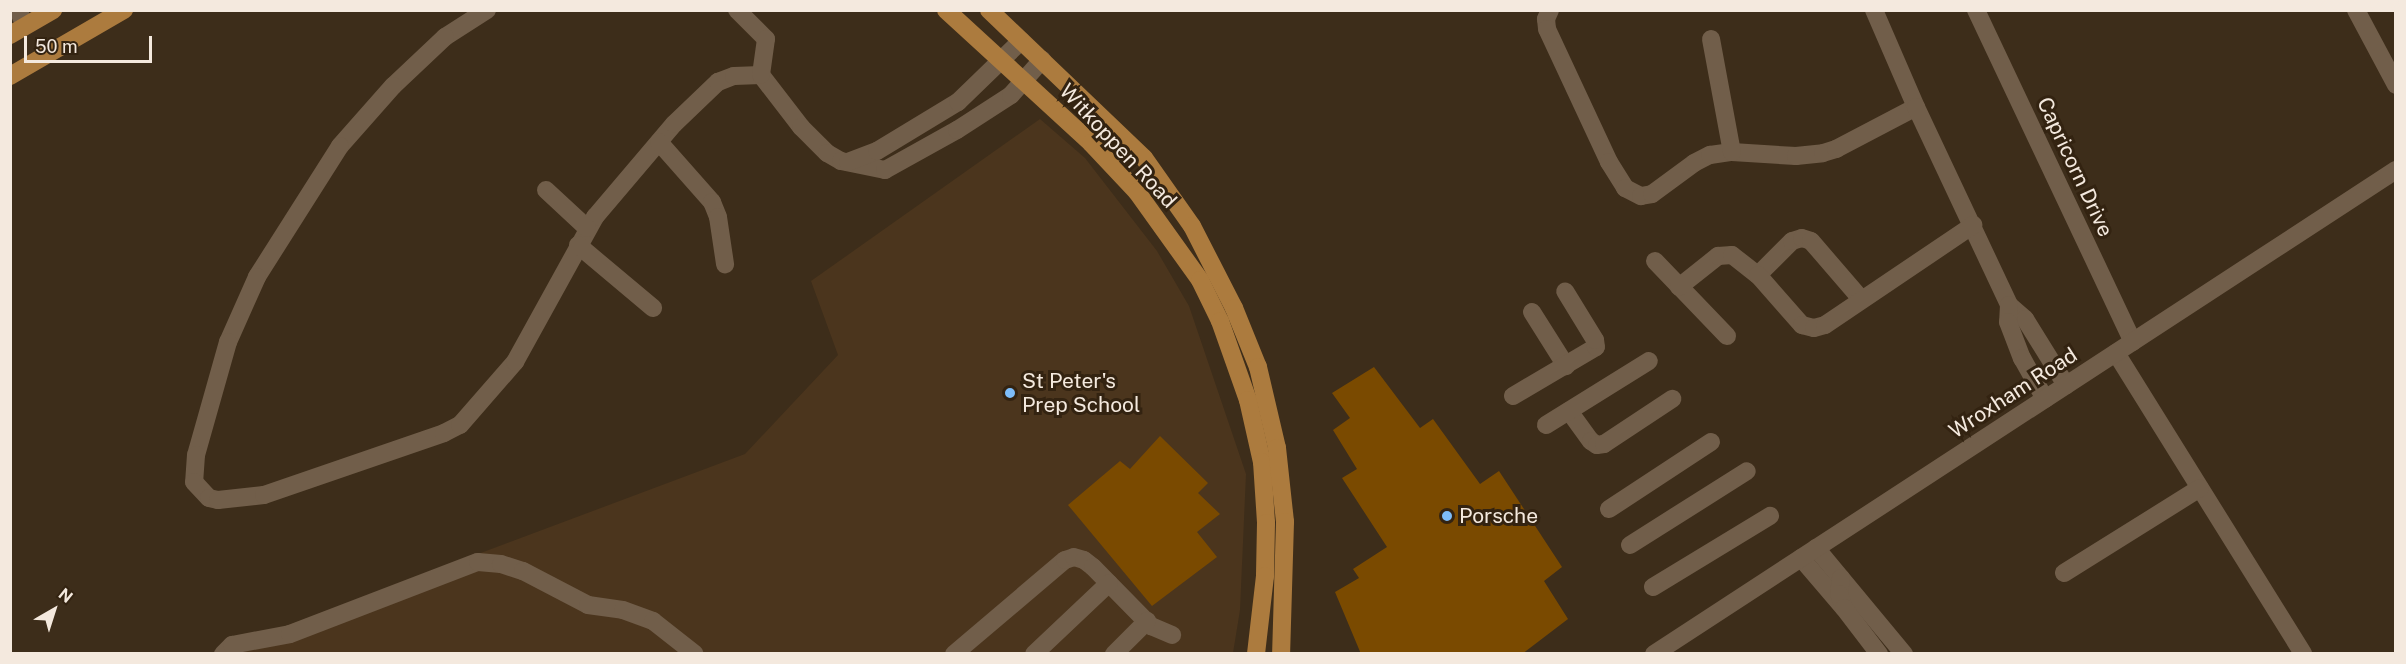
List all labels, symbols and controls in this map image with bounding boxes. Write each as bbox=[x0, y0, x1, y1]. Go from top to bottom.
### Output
scale bar bbox=[27, 24, 154, 62]
text: 50 m bbox=[35, 36, 78, 57]
street label: Witkoppen Road bbox=[1054, 79, 1182, 213]
street label: Capricorn Drive bbox=[2032, 93, 2118, 241]
street label: Wroxham Road bbox=[1944, 342, 2082, 444]
place label: St Peter's Prep School bbox=[1022, 368, 1140, 418]
marker: St Peter's Prep School bbox=[1003, 386, 1017, 400]
place label: Porsche bbox=[1459, 503, 1538, 529]
marker: Porsche bbox=[1440, 509, 1454, 523]
north arrow bbox=[24, 580, 84, 640]
text: N bbox=[55, 584, 76, 607]

